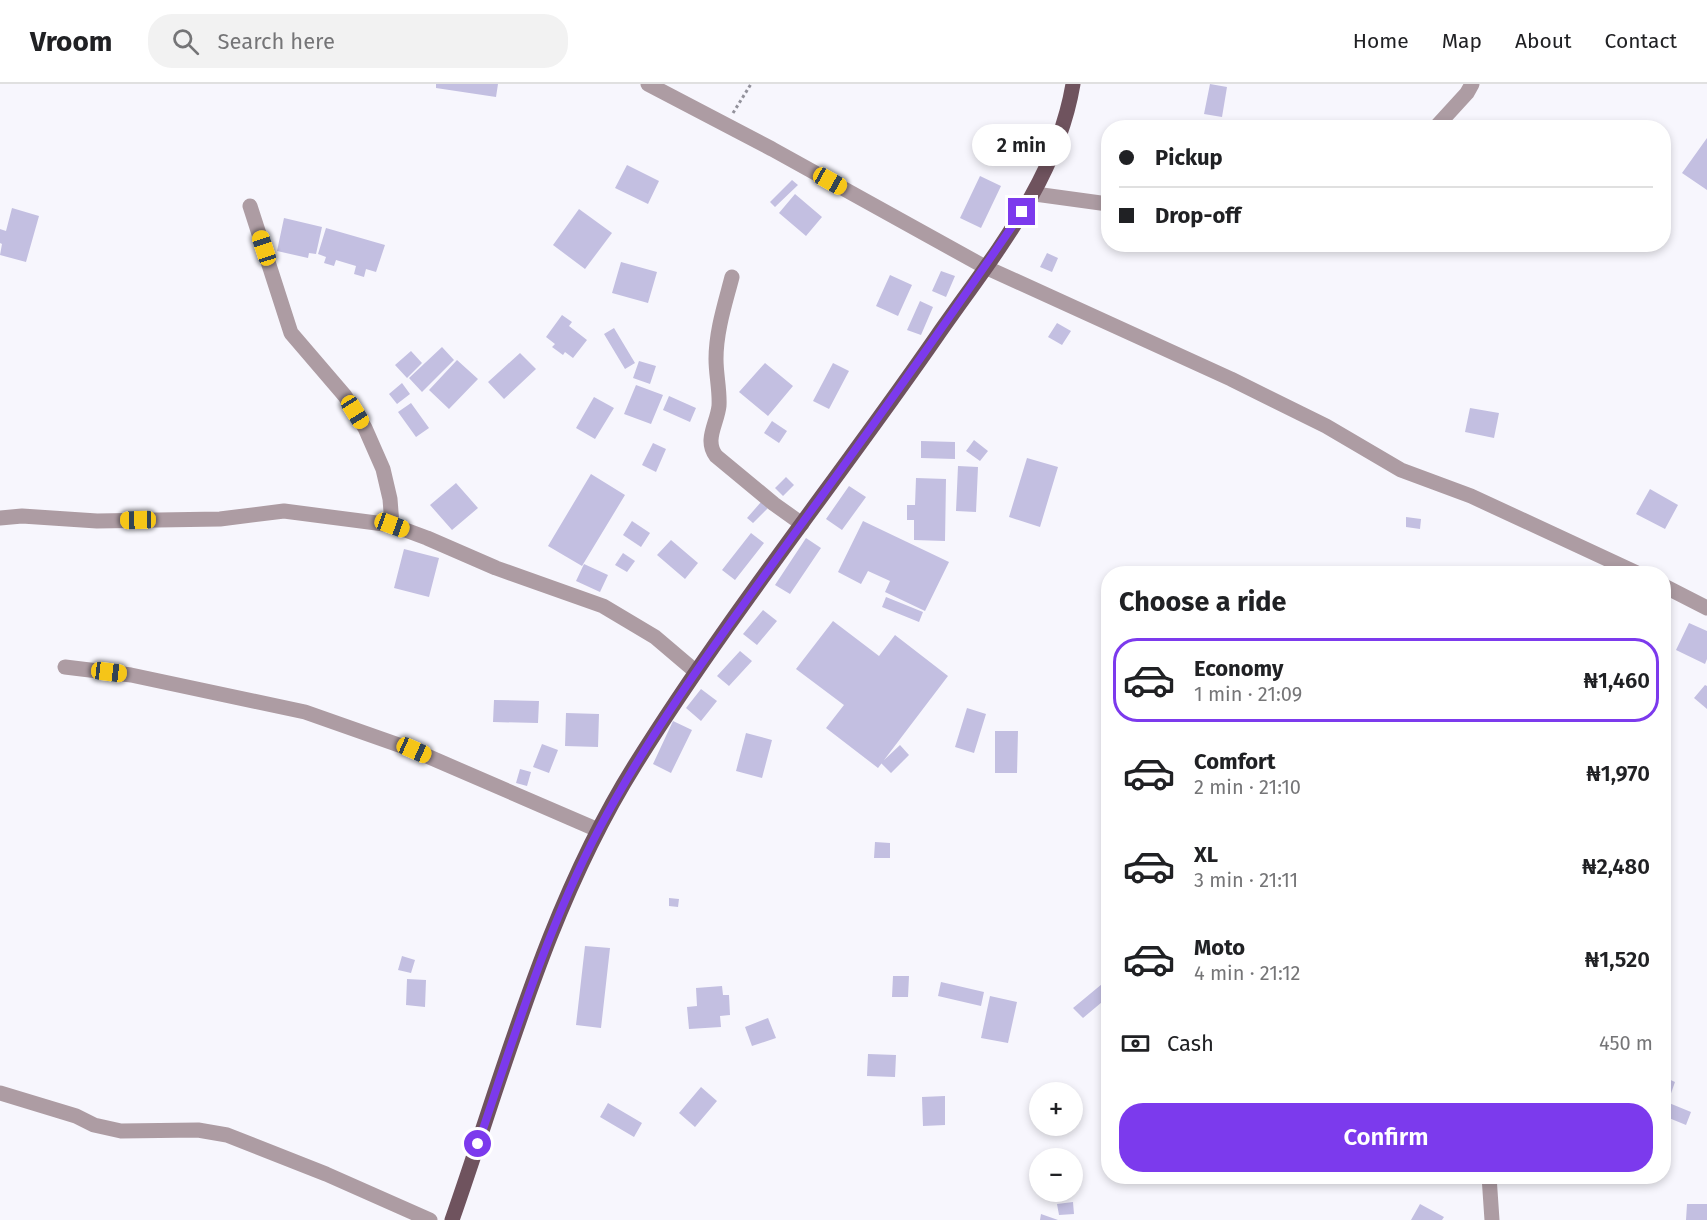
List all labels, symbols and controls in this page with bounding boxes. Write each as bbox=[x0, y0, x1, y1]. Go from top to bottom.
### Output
search box bbox=[148, 14, 568, 68]
text: Vroom bbox=[30, 25, 112, 58]
icon: search bbox=[169, 25, 202, 58]
text: Search here bbox=[217, 28, 335, 55]
text: Home bbox=[1353, 28, 1409, 54]
text: Map bbox=[1442, 28, 1482, 54]
text: About bbox=[1515, 28, 1572, 54]
text: Contact bbox=[1605, 28, 1677, 54]
callout: 2 min bbox=[972, 125, 1072, 167]
text: 2 min bbox=[997, 133, 1046, 157]
text: Pickup bbox=[1155, 144, 1223, 171]
car bbox=[810, 164, 850, 198]
route end bbox=[1008, 198, 1035, 225]
text: Drop-off bbox=[1155, 202, 1241, 229]
car bbox=[250, 228, 278, 268]
car bbox=[338, 392, 372, 432]
car bbox=[372, 510, 412, 540]
car bbox=[120, 511, 156, 529]
text: Choose a ride bbox=[1119, 586, 1286, 618]
icon: car bbox=[1122, 653, 1176, 707]
text: Economy bbox=[1194, 655, 1283, 682]
car bbox=[90, 661, 128, 683]
text: ₦1,460 bbox=[1584, 667, 1650, 694]
text: 1 min · 21:09 bbox=[1194, 682, 1302, 706]
car bbox=[394, 734, 434, 766]
icon: car bbox=[1122, 746, 1176, 800]
text: Comfort bbox=[1194, 748, 1275, 775]
text: ₦1,970 bbox=[1586, 760, 1650, 787]
text: 2 min · 21:10 bbox=[1194, 775, 1301, 799]
icon: car bbox=[1122, 839, 1176, 893]
text: XL bbox=[1194, 841, 1218, 868]
text: ₦2,480 bbox=[1582, 853, 1650, 880]
text: 3 min · 21:11 bbox=[1194, 868, 1298, 892]
icon: car bbox=[1122, 932, 1176, 986]
text: Moto bbox=[1194, 934, 1245, 961]
text: ₦1,520 bbox=[1585, 946, 1650, 973]
text: 4 min · 21:12 bbox=[1194, 961, 1300, 985]
icon: cash bbox=[1119, 1027, 1152, 1060]
text: Cash bbox=[1167, 1030, 1214, 1057]
text: 450 m bbox=[1599, 1031, 1653, 1055]
map controls bbox=[1029, 1082, 1083, 1202]
button: + bbox=[1029, 1082, 1083, 1136]
button: Confirm bbox=[1119, 1103, 1653, 1172]
route start bbox=[464, 1130, 491, 1157]
button: − bbox=[1029, 1148, 1083, 1202]

